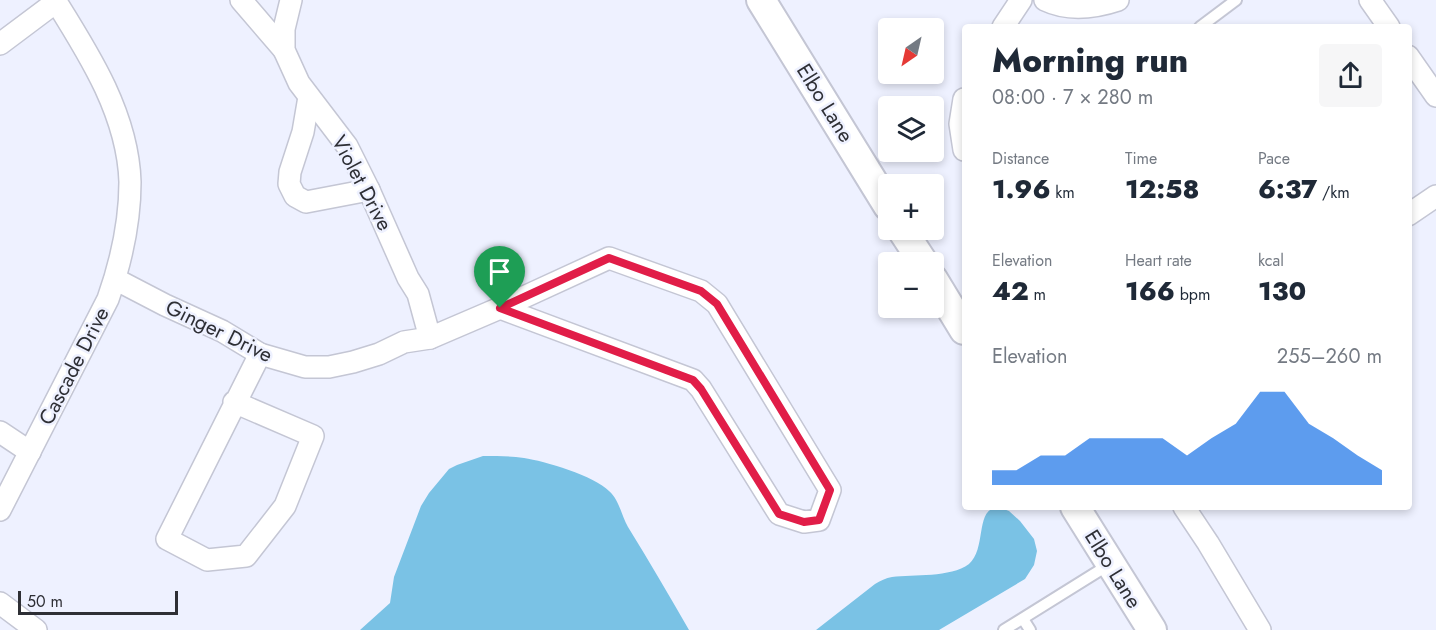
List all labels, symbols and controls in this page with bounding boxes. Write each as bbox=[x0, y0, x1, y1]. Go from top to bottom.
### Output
north arrow bbox=[878, 18, 944, 84]
map controls bbox=[878, 18, 944, 318]
text: Morning run bbox=[992, 37, 1188, 84]
button: share bbox=[1319, 44, 1382, 107]
street label: Elbo Lane bbox=[789, 58, 861, 148]
text: 08:00 · 7 × 280 m bbox=[992, 83, 1153, 112]
button: layers bbox=[878, 96, 944, 162]
street label: Violet Drive bbox=[324, 130, 400, 236]
text: Distance bbox=[992, 147, 1049, 170]
text: Time bbox=[1125, 147, 1157, 170]
text: Pace bbox=[1258, 147, 1290, 170]
text: 1.96 bbox=[992, 170, 1051, 208]
text: 12:58 bbox=[1125, 170, 1199, 208]
text: 6:37 bbox=[1258, 170, 1317, 208]
button: + bbox=[878, 174, 944, 240]
text: km bbox=[1051, 181, 1075, 204]
text: /km bbox=[1317, 181, 1350, 204]
pin bbox=[474, 246, 525, 308]
text: Elevation bbox=[992, 249, 1052, 272]
text: Heart rate bbox=[1125, 249, 1192, 272]
text: kcal bbox=[1258, 249, 1284, 272]
button: − bbox=[878, 252, 944, 318]
icon: arrive bbox=[483, 255, 516, 288]
text: 42 bbox=[992, 272, 1029, 310]
text: 166 bbox=[1125, 272, 1175, 310]
text: 130 bbox=[1258, 272, 1306, 310]
text: m bbox=[1029, 283, 1046, 306]
text: bpm bbox=[1175, 283, 1210, 306]
street label: Ginger Drive bbox=[160, 292, 278, 370]
street label: Cascade Drive bbox=[31, 302, 117, 430]
text: Elevation bbox=[992, 342, 1067, 371]
text: 255–260 m bbox=[1277, 342, 1382, 371]
street label: Elbo Lane bbox=[1077, 524, 1149, 614]
scale bar bbox=[18, 588, 178, 616]
text: 50 m bbox=[27, 590, 63, 613]

